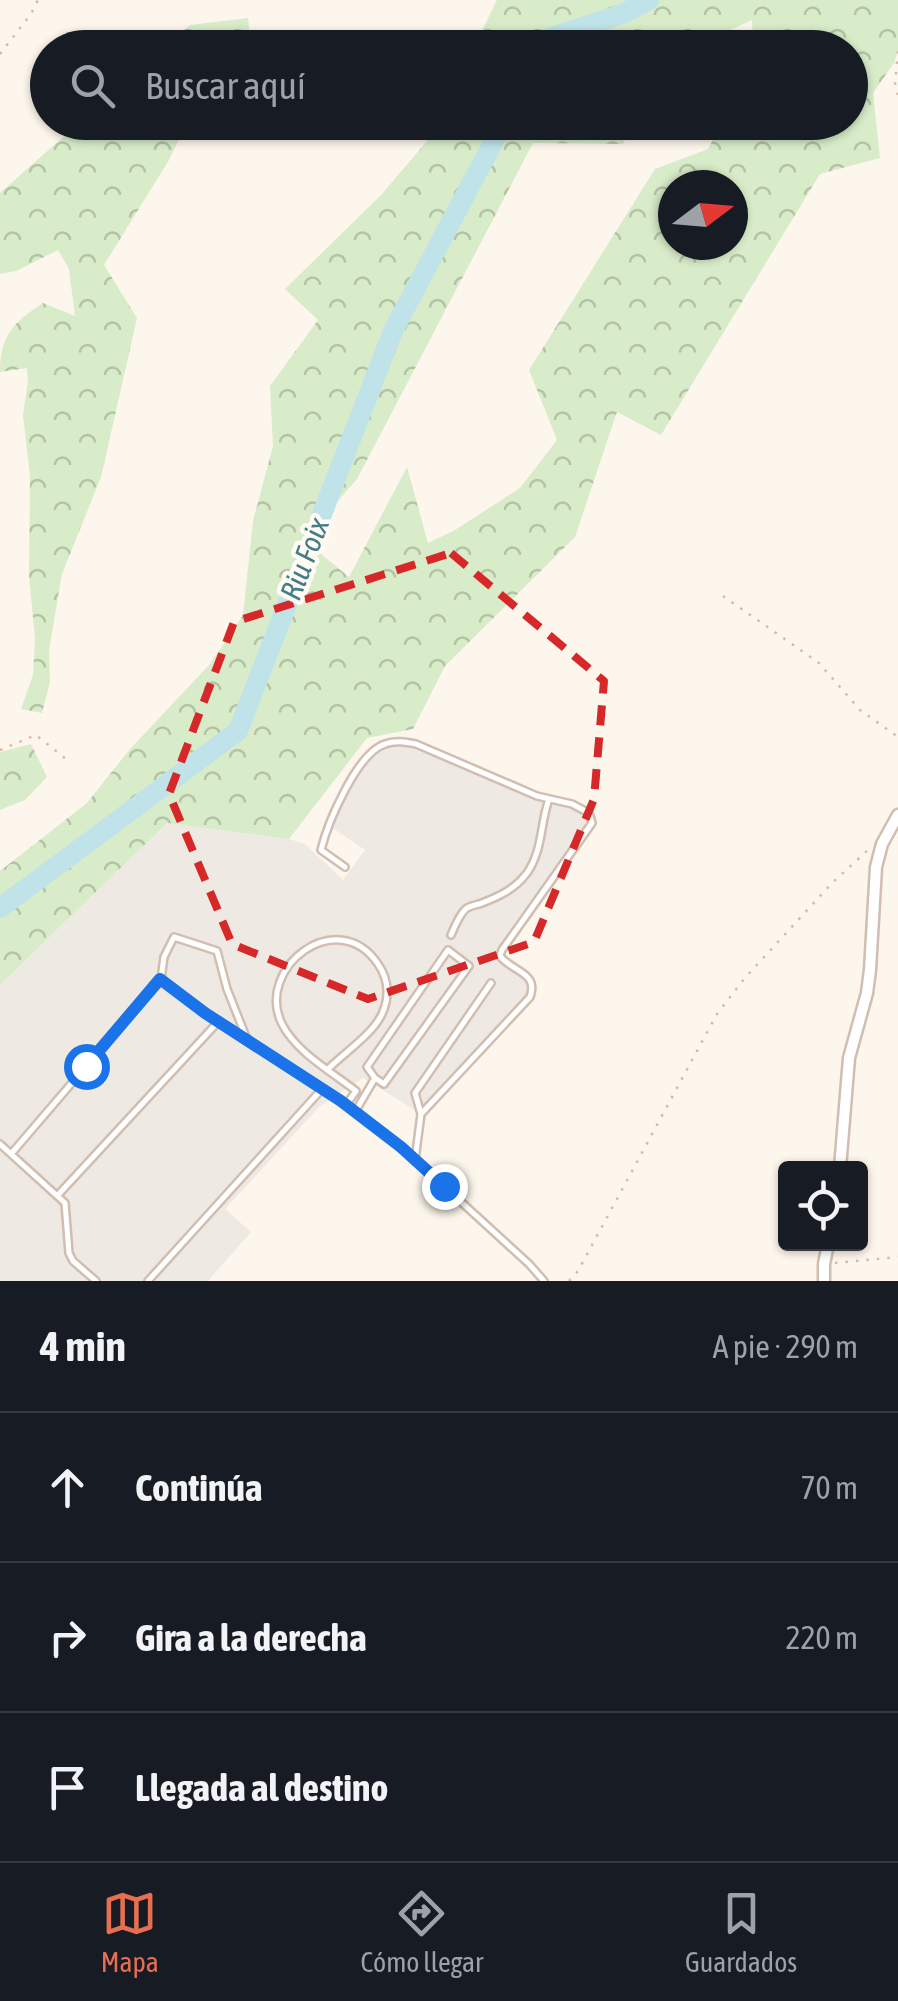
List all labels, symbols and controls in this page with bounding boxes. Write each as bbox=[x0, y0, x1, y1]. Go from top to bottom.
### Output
search box bbox=[30, 30, 868, 140]
icon: search bbox=[65, 58, 120, 113]
text: Buscar aquí bbox=[145, 64, 306, 107]
north arrow bbox=[658, 170, 748, 260]
water label: Riu Foix bbox=[273, 512, 336, 604]
route start bbox=[64, 1044, 110, 1090]
map controls bbox=[778, 1161, 868, 1251]
button: locate bbox=[778, 1161, 868, 1251]
route end bbox=[422, 1164, 468, 1210]
text: 4 min bbox=[40, 1322, 126, 1370]
text: A pie · 290 m bbox=[713, 1328, 858, 1365]
icon: ahead bbox=[40, 1460, 95, 1515]
text: Continúa bbox=[135, 1466, 263, 1509]
text: 70 m bbox=[800, 1469, 858, 1506]
icon: right bbox=[40, 1610, 95, 1665]
text: Gira a la derecha bbox=[135, 1616, 367, 1659]
text: 220 m bbox=[785, 1619, 858, 1656]
icon: arrive bbox=[40, 1760, 95, 1815]
text: Llegada al destino bbox=[135, 1766, 388, 1809]
tab: Mapa bbox=[101, 1886, 159, 1978]
tab: Cómo llegar bbox=[360, 1886, 483, 1978]
tab: Guardados bbox=[685, 1886, 797, 1978]

